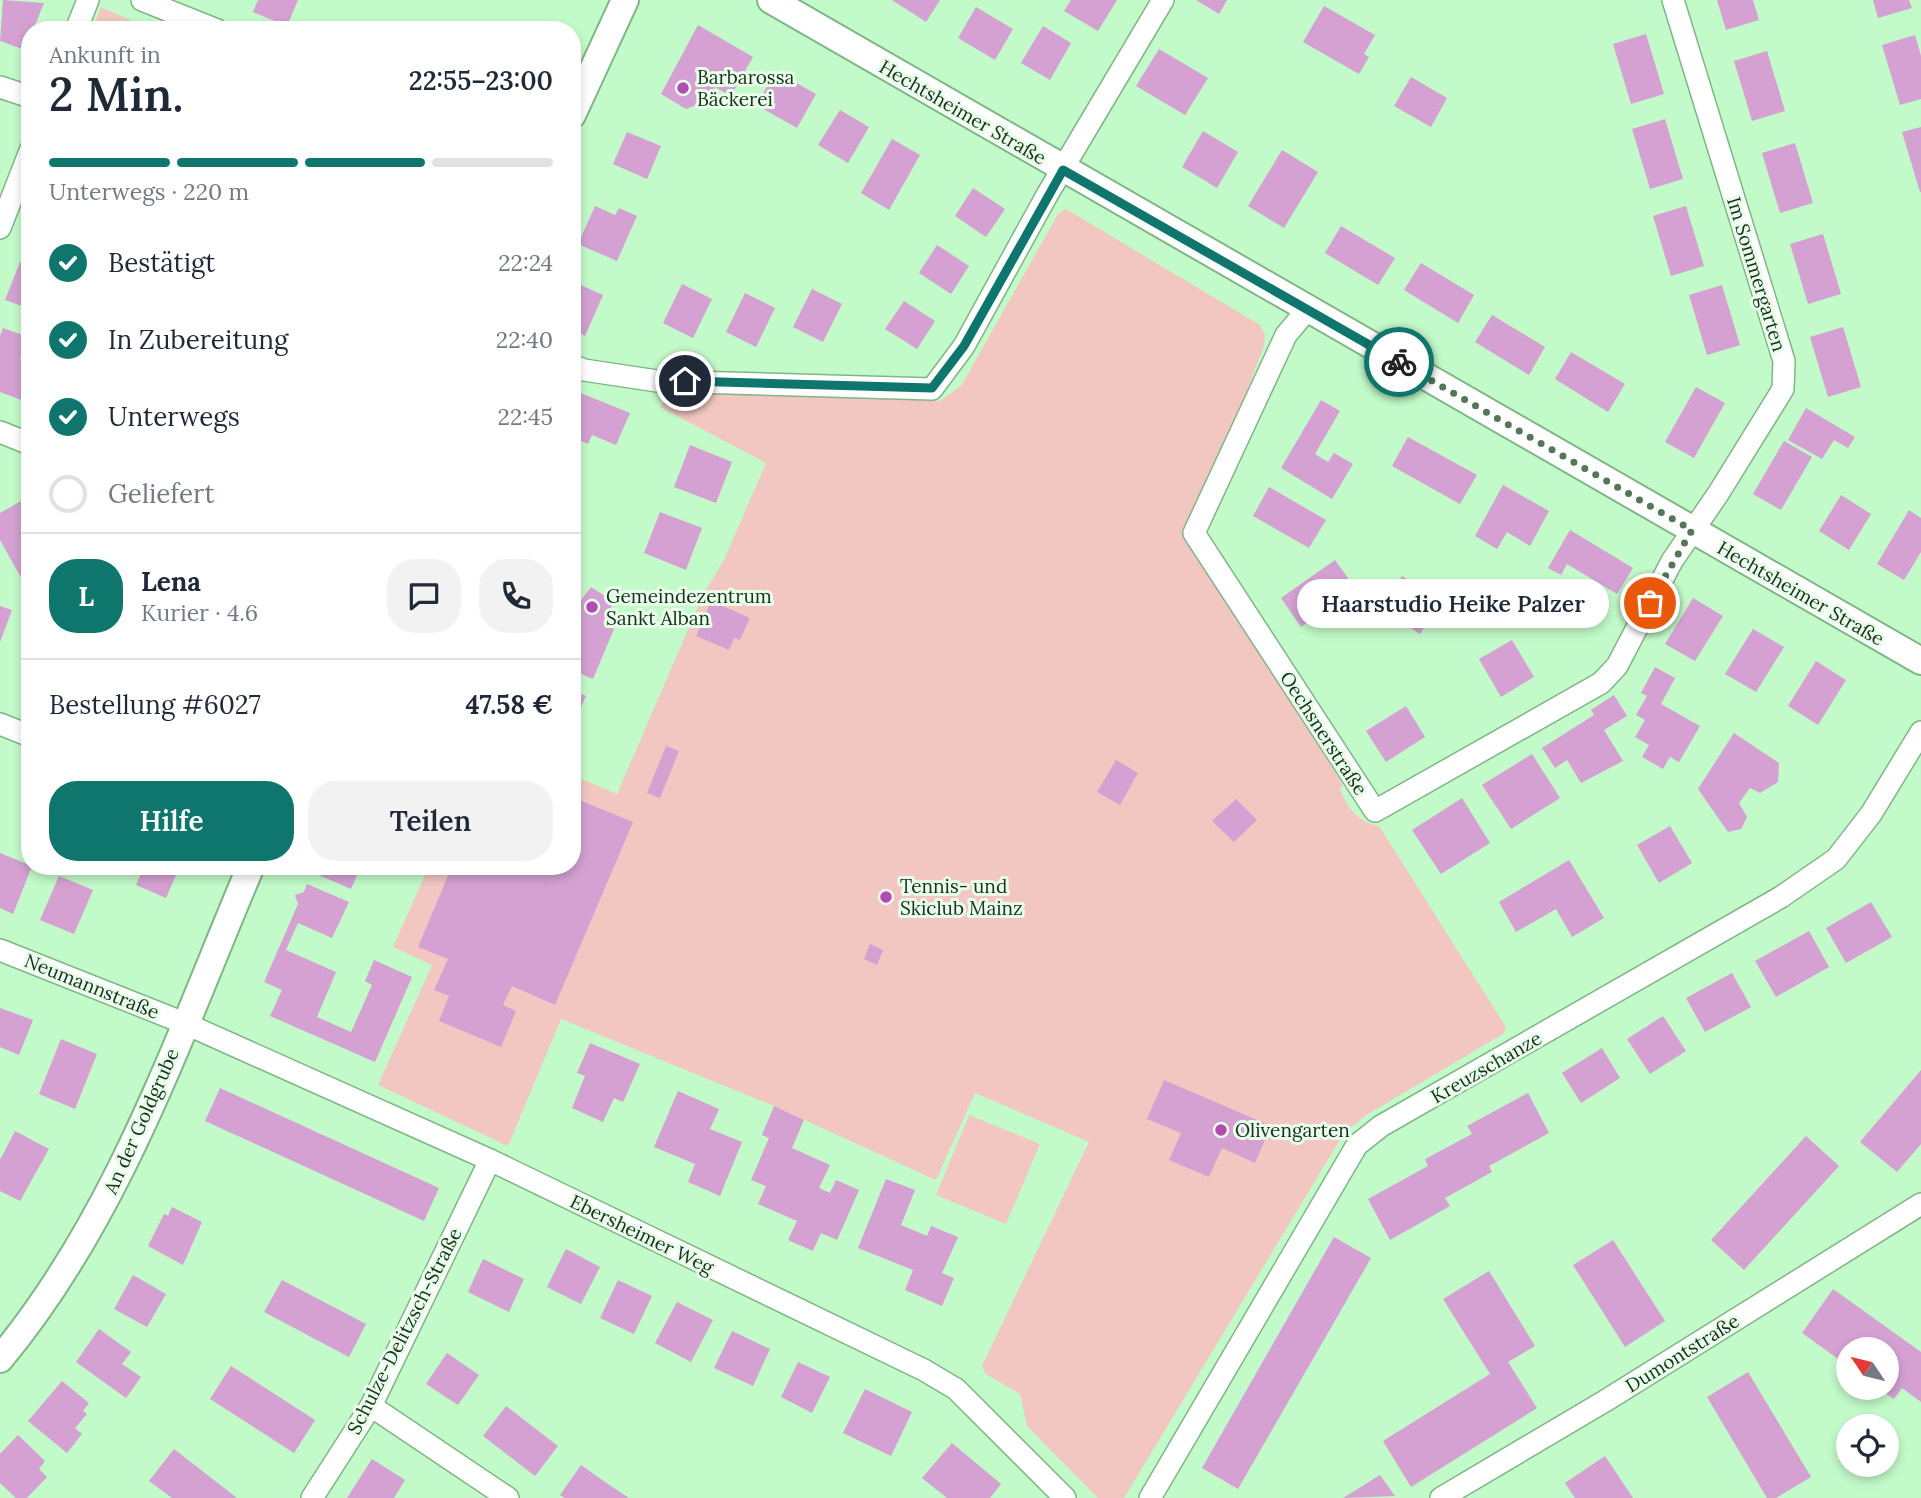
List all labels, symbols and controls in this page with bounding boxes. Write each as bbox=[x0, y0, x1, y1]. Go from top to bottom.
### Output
text: Ankunft in bbox=[49, 40, 161, 69]
street label: Hechtsheimer Straße bbox=[875, 54, 1051, 170]
text: 22:55–23:00 bbox=[409, 64, 553, 97]
text: 2 Min. bbox=[49, 65, 183, 124]
place label: Barbarossa Bäckerei bbox=[697, 65, 794, 111]
marker: Barbarossa Bäckerei bbox=[675, 80, 691, 96]
text: Unterwegs · 220 m bbox=[49, 177, 249, 206]
street label: Im Sommergarten bbox=[1722, 194, 1792, 354]
icon: check bbox=[49, 244, 87, 282]
text: Bestätigt bbox=[108, 246, 215, 279]
text: 22:24 bbox=[498, 248, 553, 277]
icon: check bbox=[49, 321, 87, 359]
text: In Zubereitung bbox=[108, 323, 288, 356]
text: 22:40 bbox=[496, 325, 553, 354]
courier bbox=[1364, 327, 1434, 397]
icon: bike bbox=[1380, 343, 1418, 381]
pin bbox=[655, 351, 715, 411]
icon: home bbox=[666, 362, 704, 400]
icon: check bbox=[49, 398, 87, 436]
text: Unterwegs bbox=[108, 400, 240, 433]
text: 22:45 bbox=[498, 402, 553, 431]
text: Geliefert bbox=[108, 477, 215, 510]
street label: Hechtsheimer Straße bbox=[1713, 535, 1889, 651]
button: chat bbox=[387, 559, 461, 633]
button: phone bbox=[479, 559, 553, 633]
text: Lena bbox=[141, 565, 201, 598]
pin bbox=[1620, 573, 1680, 633]
callout: Haarstudio Heike Palzer bbox=[1296, 578, 1608, 628]
text: L bbox=[78, 580, 94, 613]
place label: Gemeindezentrum Sankt Alban bbox=[606, 584, 772, 630]
icon: bag bbox=[1631, 584, 1669, 622]
text: Haarstudio Heike Palzer bbox=[1321, 589, 1585, 618]
text: Kurier · 4.6 bbox=[141, 598, 258, 627]
marker: Gemeindezentrum Sankt Alban bbox=[584, 599, 600, 615]
street label: Oechsnerstraße bbox=[1275, 667, 1373, 799]
text: Bestellung #6027 bbox=[49, 688, 261, 721]
text: 47.58 € bbox=[465, 688, 553, 721]
button: Hilfe bbox=[49, 781, 294, 861]
button: Teilen bbox=[308, 781, 553, 861]
place label: Tennis- und Skiclub Mainz bbox=[900, 874, 1023, 920]
marker: Tennis- und Skiclub Mainz bbox=[878, 889, 894, 905]
street label: Neumannstraße bbox=[21, 948, 163, 1024]
street label: Kreuzschanze bbox=[1426, 1026, 1546, 1108]
street label: An der Goldgrube bbox=[98, 1044, 184, 1198]
place label: Olivengarten bbox=[1235, 1118, 1350, 1142]
marker: Olivengarten bbox=[1213, 1122, 1229, 1138]
street label: Ebersheimer Weg bbox=[566, 1189, 718, 1279]
street label: Schulze-Delitzsch-Straße bbox=[341, 1224, 467, 1438]
street label: Dumontstraße bbox=[1621, 1308, 1743, 1398]
north arrow bbox=[1836, 1337, 1899, 1400]
map controls bbox=[1836, 1337, 1899, 1477]
button: locate bbox=[1836, 1414, 1899, 1477]

